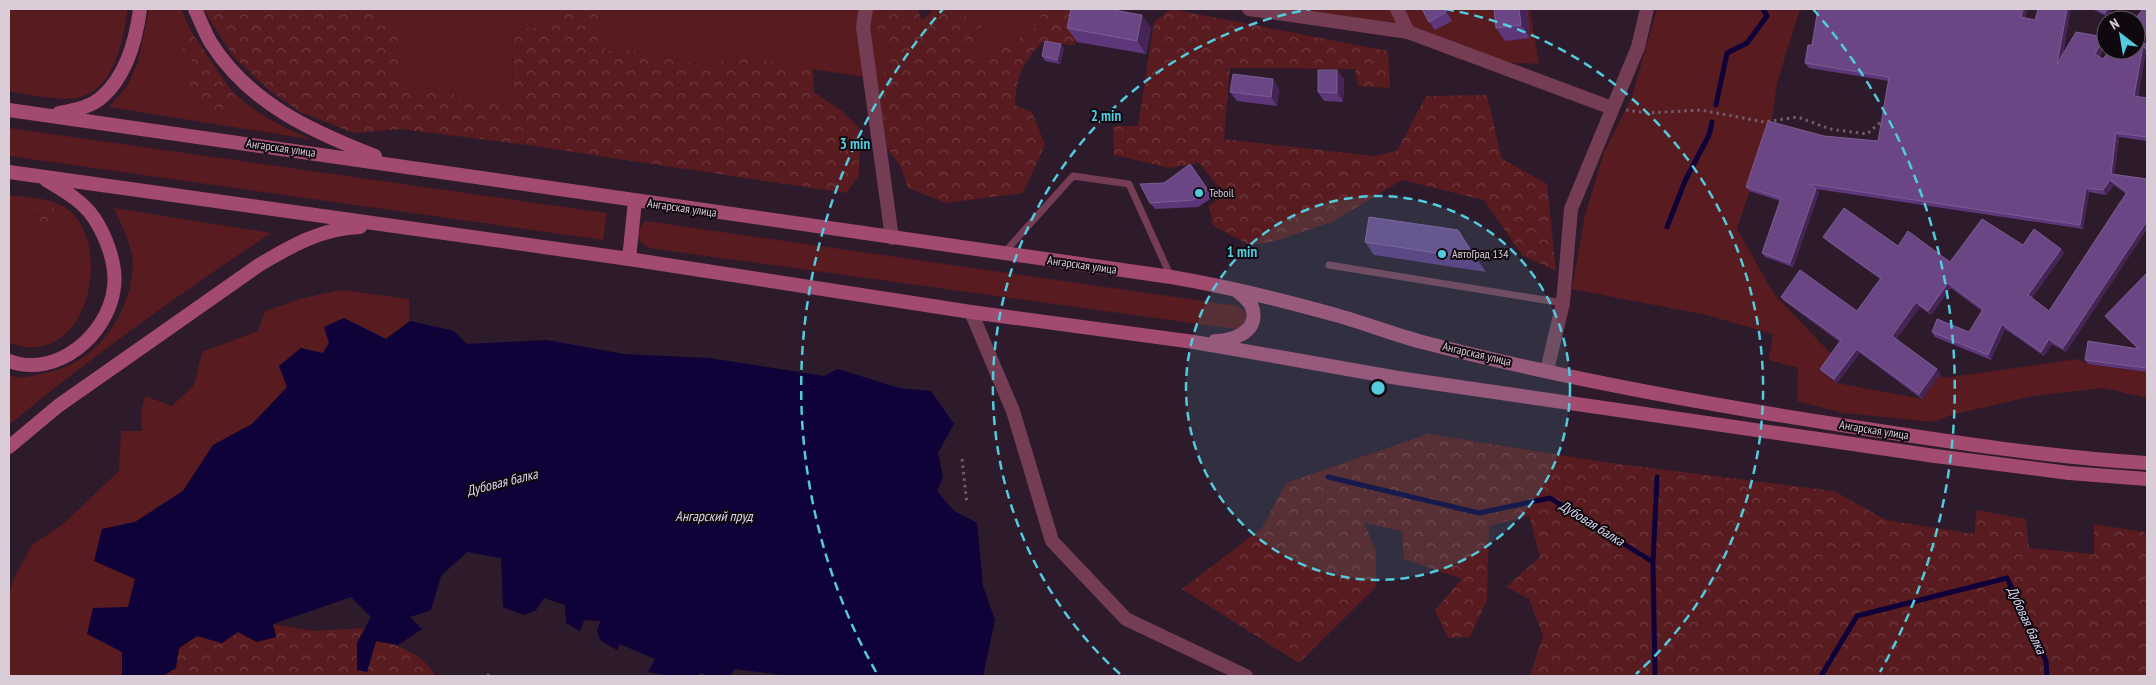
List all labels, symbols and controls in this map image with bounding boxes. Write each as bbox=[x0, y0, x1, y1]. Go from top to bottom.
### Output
north arrow bbox=[2096, 10, 2146, 60]
text: N bbox=[2106, 14, 2122, 34]
text: 2 min bbox=[1091, 106, 1121, 125]
text: 3 min bbox=[840, 134, 870, 153]
street label: Ангарская улица bbox=[245, 135, 317, 160]
place label: Teboil bbox=[1209, 185, 1234, 200]
marker: Teboil bbox=[1193, 187, 1205, 199]
street label: Ангарская улица bbox=[646, 195, 718, 220]
text: 1 min bbox=[1227, 242, 1257, 261]
place label: АвтоГрад 134 bbox=[1452, 246, 1509, 261]
marker: АвтоГрад 134 bbox=[1436, 248, 1448, 260]
street label: Ангарская улица bbox=[1046, 252, 1118, 277]
street label: Ангарская улица bbox=[1441, 338, 1513, 369]
centre of rings bbox=[1369, 379, 1387, 397]
street label: Ангарская улица bbox=[1838, 417, 1910, 442]
water label: Дубовая балка bbox=[464, 464, 541, 500]
water label: Дубовая балка bbox=[1556, 496, 1629, 551]
water label: Ангарский пруд bbox=[675, 507, 754, 525]
water label: Дубовая балка bbox=[2003, 582, 2051, 658]

